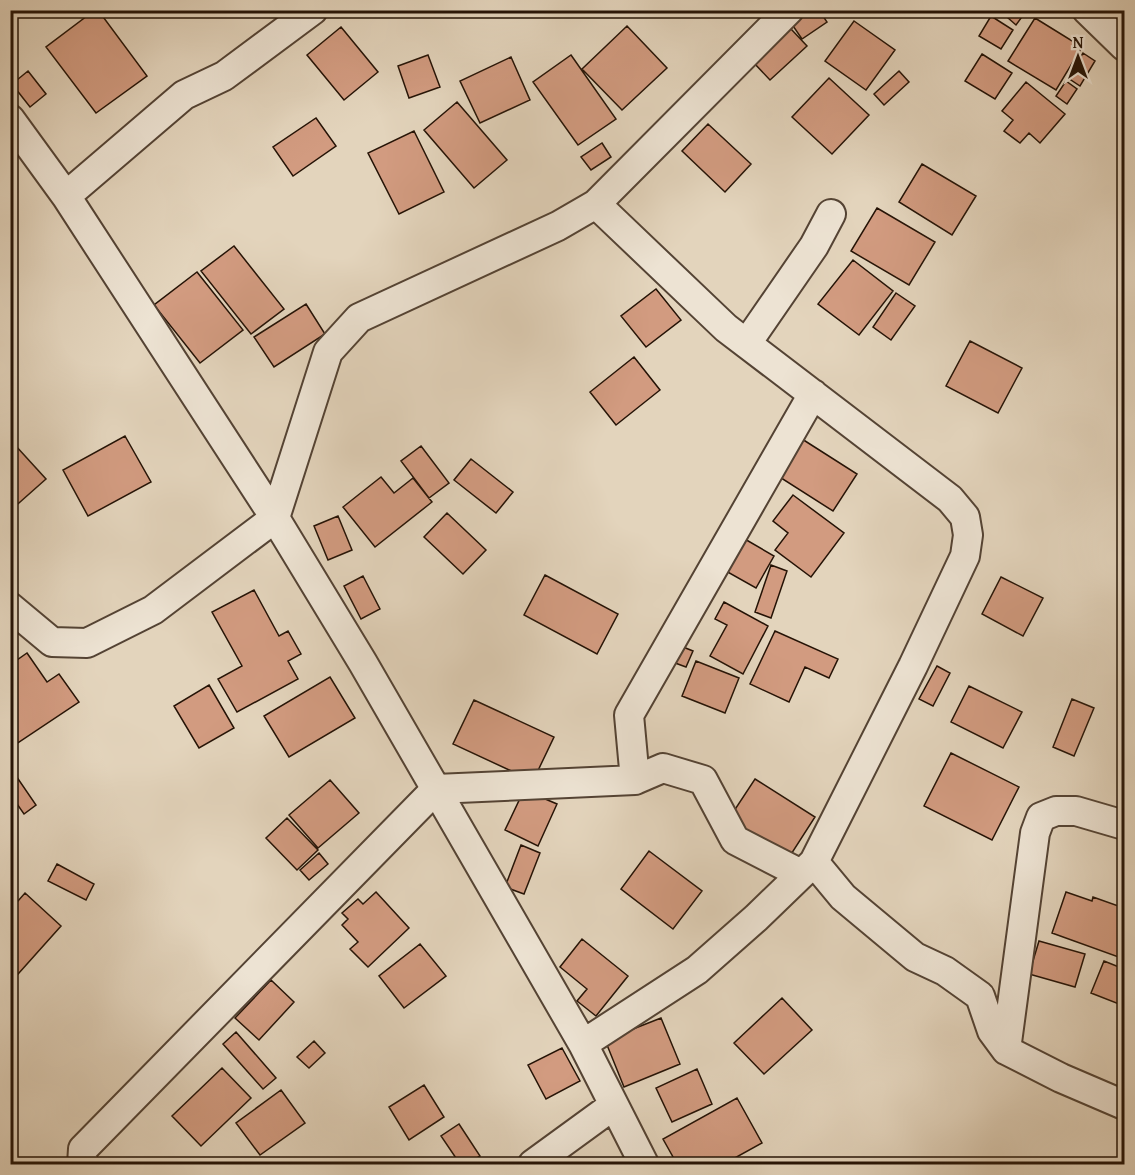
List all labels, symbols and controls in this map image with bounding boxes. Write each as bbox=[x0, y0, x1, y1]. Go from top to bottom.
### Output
north arrow bbox=[1048, 27, 1108, 87]
text: N bbox=[1073, 30, 1084, 54]

